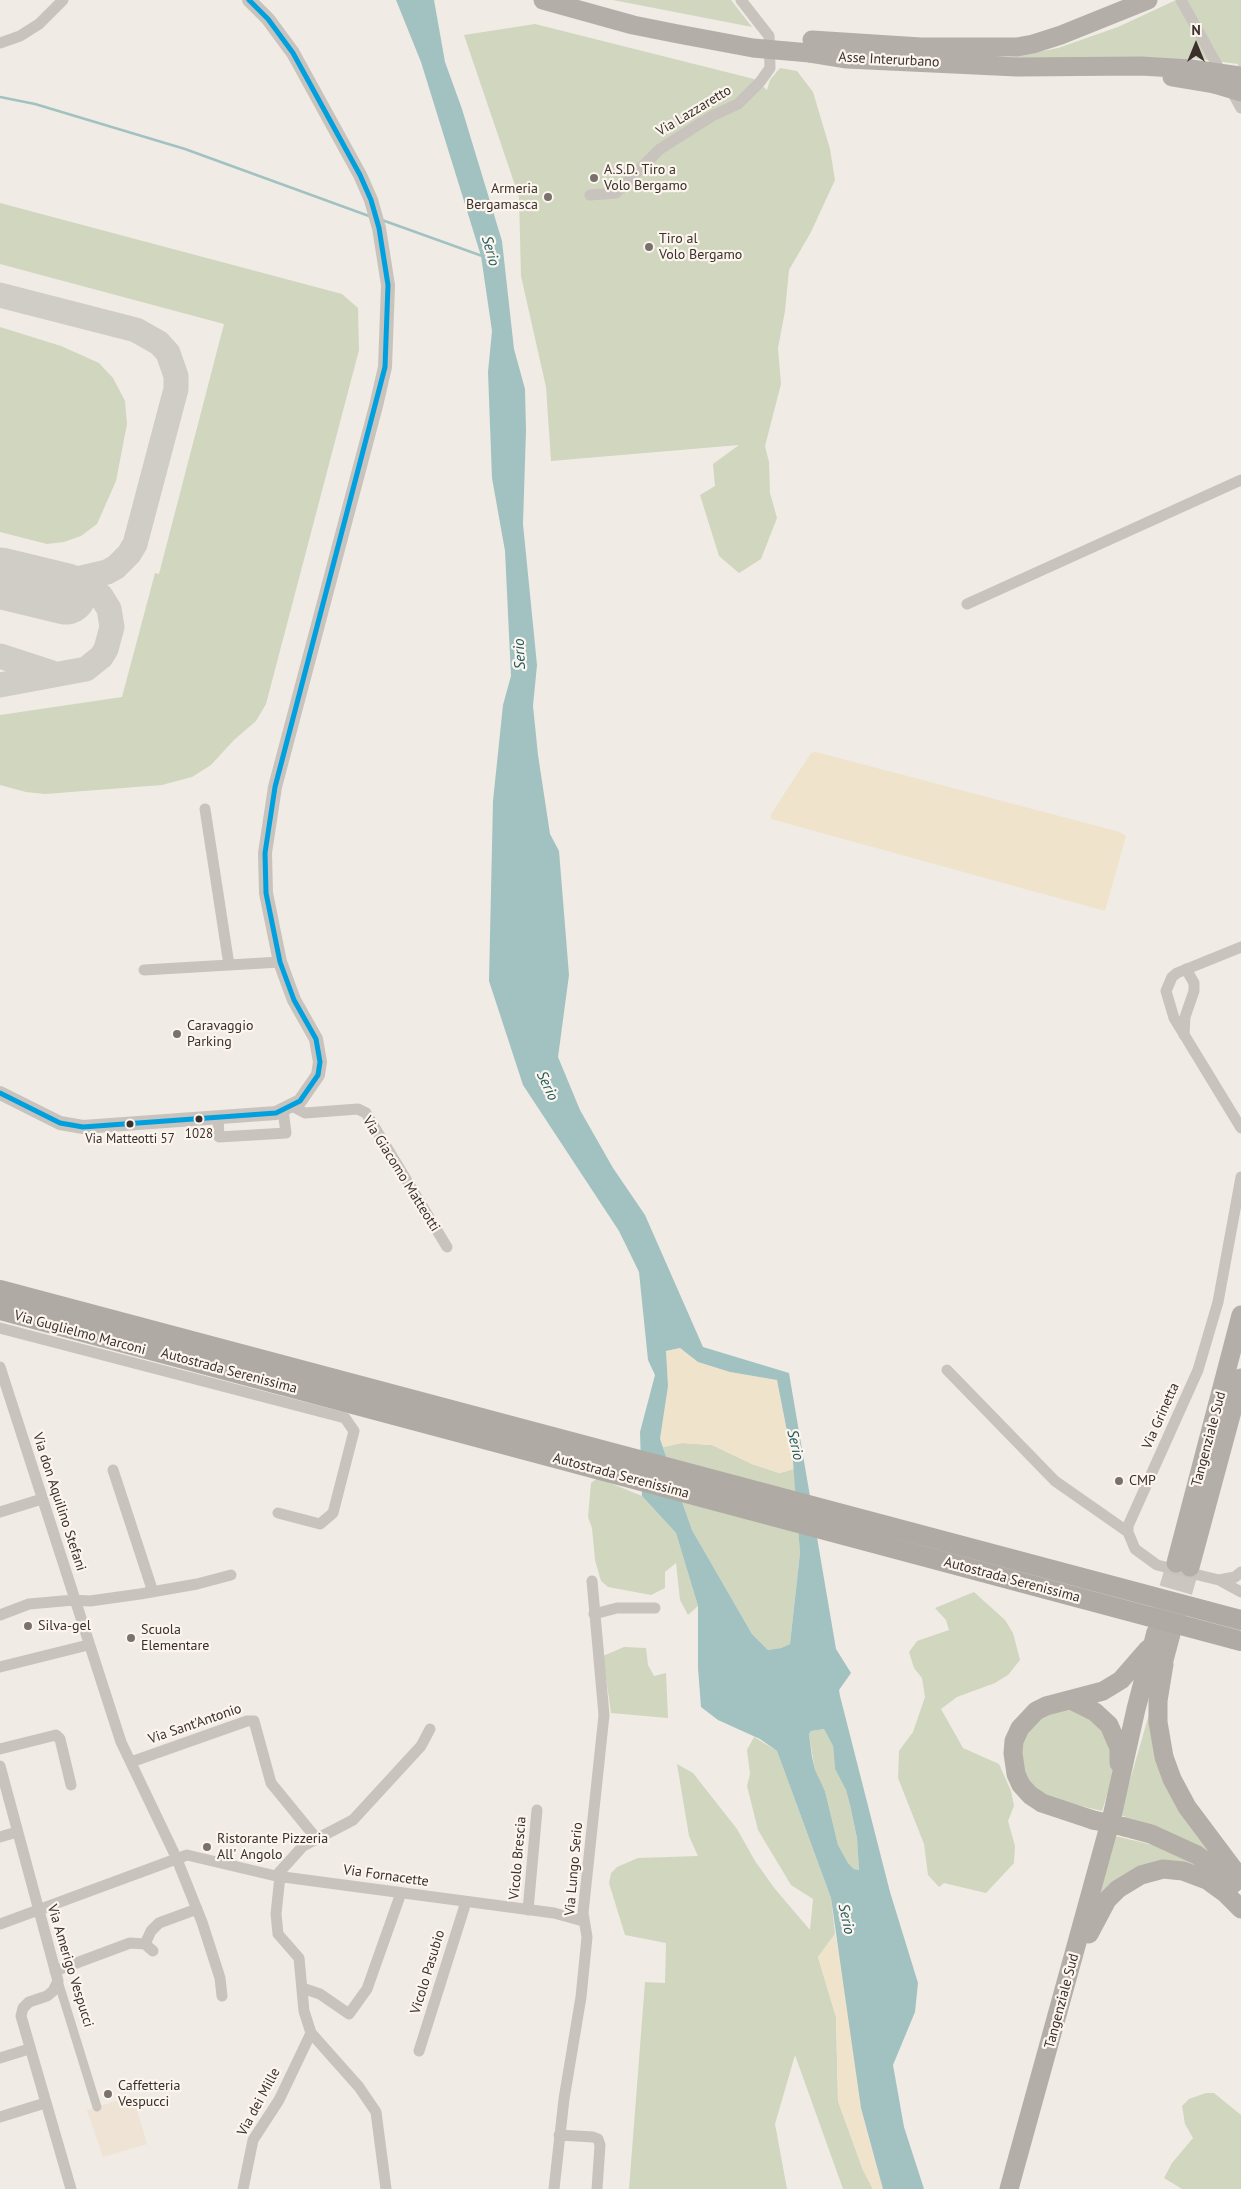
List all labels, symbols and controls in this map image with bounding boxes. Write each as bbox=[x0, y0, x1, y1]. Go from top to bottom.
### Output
north arrow bbox=[1171, 20, 1221, 70]
text: N bbox=[1191, 21, 1201, 39]
street label: Asse Interurbano bbox=[838, 49, 940, 71]
street label: Via Lazzaretto bbox=[653, 82, 735, 140]
place label: A.S.D. Tiro a Volo Bergamo bbox=[604, 162, 687, 194]
marker: A.S.D. Tiro a Volo Bergamo bbox=[588, 172, 600, 184]
place label: Armeria Bergamasca bbox=[466, 181, 538, 213]
marker: Armeria Bergamasca bbox=[542, 191, 554, 203]
place label: Tiro al Volo Bergamo bbox=[659, 231, 742, 264]
water label: Serio bbox=[477, 234, 503, 268]
marker: Tiro al Volo Bergamo bbox=[643, 241, 655, 253]
water label: Serio bbox=[510, 638, 530, 670]
place label: Caravaggio Parking bbox=[187, 1018, 253, 1050]
marker: Caravaggio Parking bbox=[171, 1028, 183, 1040]
water label: Serio bbox=[532, 1068, 562, 1104]
street label: Via Giacomo Matteotti bbox=[359, 1113, 443, 1235]
marker: 1028 bbox=[194, 1114, 204, 1124]
marker: Via Matteotti 57 bbox=[125, 1119, 135, 1129]
place label: 1028 bbox=[185, 1126, 213, 1142]
place label: Via Matteotti 57 bbox=[85, 1131, 175, 1147]
street label: Via Guglielmo Marconi bbox=[12, 1307, 148, 1359]
street label: Autostrada Serenissima bbox=[159, 1345, 299, 1397]
street label: Via Grinetta bbox=[1139, 1380, 1183, 1452]
street label: Tangenziale Sud bbox=[1188, 1390, 1230, 1488]
water label: Serio bbox=[783, 1428, 807, 1462]
street label: Via don Aquilino Stefani bbox=[29, 1431, 89, 1573]
street label: Autostrada Serenissima bbox=[551, 1450, 691, 1502]
place label: CMP bbox=[1129, 1473, 1156, 1489]
marker: CMP bbox=[1113, 1475, 1125, 1487]
street label: Autostrada Serenissima bbox=[942, 1554, 1082, 1606]
place label: Silva-gel bbox=[38, 1618, 91, 1634]
marker: Silva-gel bbox=[22, 1620, 34, 1632]
place label: Scuola Elementare bbox=[141, 1622, 209, 1654]
marker: Scuola Elementare bbox=[125, 1632, 137, 1644]
street label: Via Sant'Antonio bbox=[146, 1700, 244, 1748]
street label: Vicolo Brescia bbox=[506, 1816, 530, 1900]
street label: Via Lungo Serio bbox=[562, 1822, 586, 1916]
place label: Ristorante Pizzeria All' Angolo bbox=[217, 1831, 328, 1864]
marker: Ristorante Pizzeria All' Angolo bbox=[201, 1841, 213, 1853]
street label: Via Fornacette bbox=[342, 1862, 430, 1890]
water label: Serio bbox=[834, 1902, 858, 1936]
street label: Via Amerigo Vespucci bbox=[43, 1903, 97, 2029]
street label: Vicolo Pasubio bbox=[407, 1928, 449, 2016]
street label: Tangenziale Sud bbox=[1041, 1952, 1083, 2050]
street label: Via dei Mille bbox=[234, 2065, 284, 2139]
place label: Caffetteria Vespucci bbox=[118, 2078, 180, 2110]
marker: Caffetteria Vespucci bbox=[102, 2088, 114, 2100]

